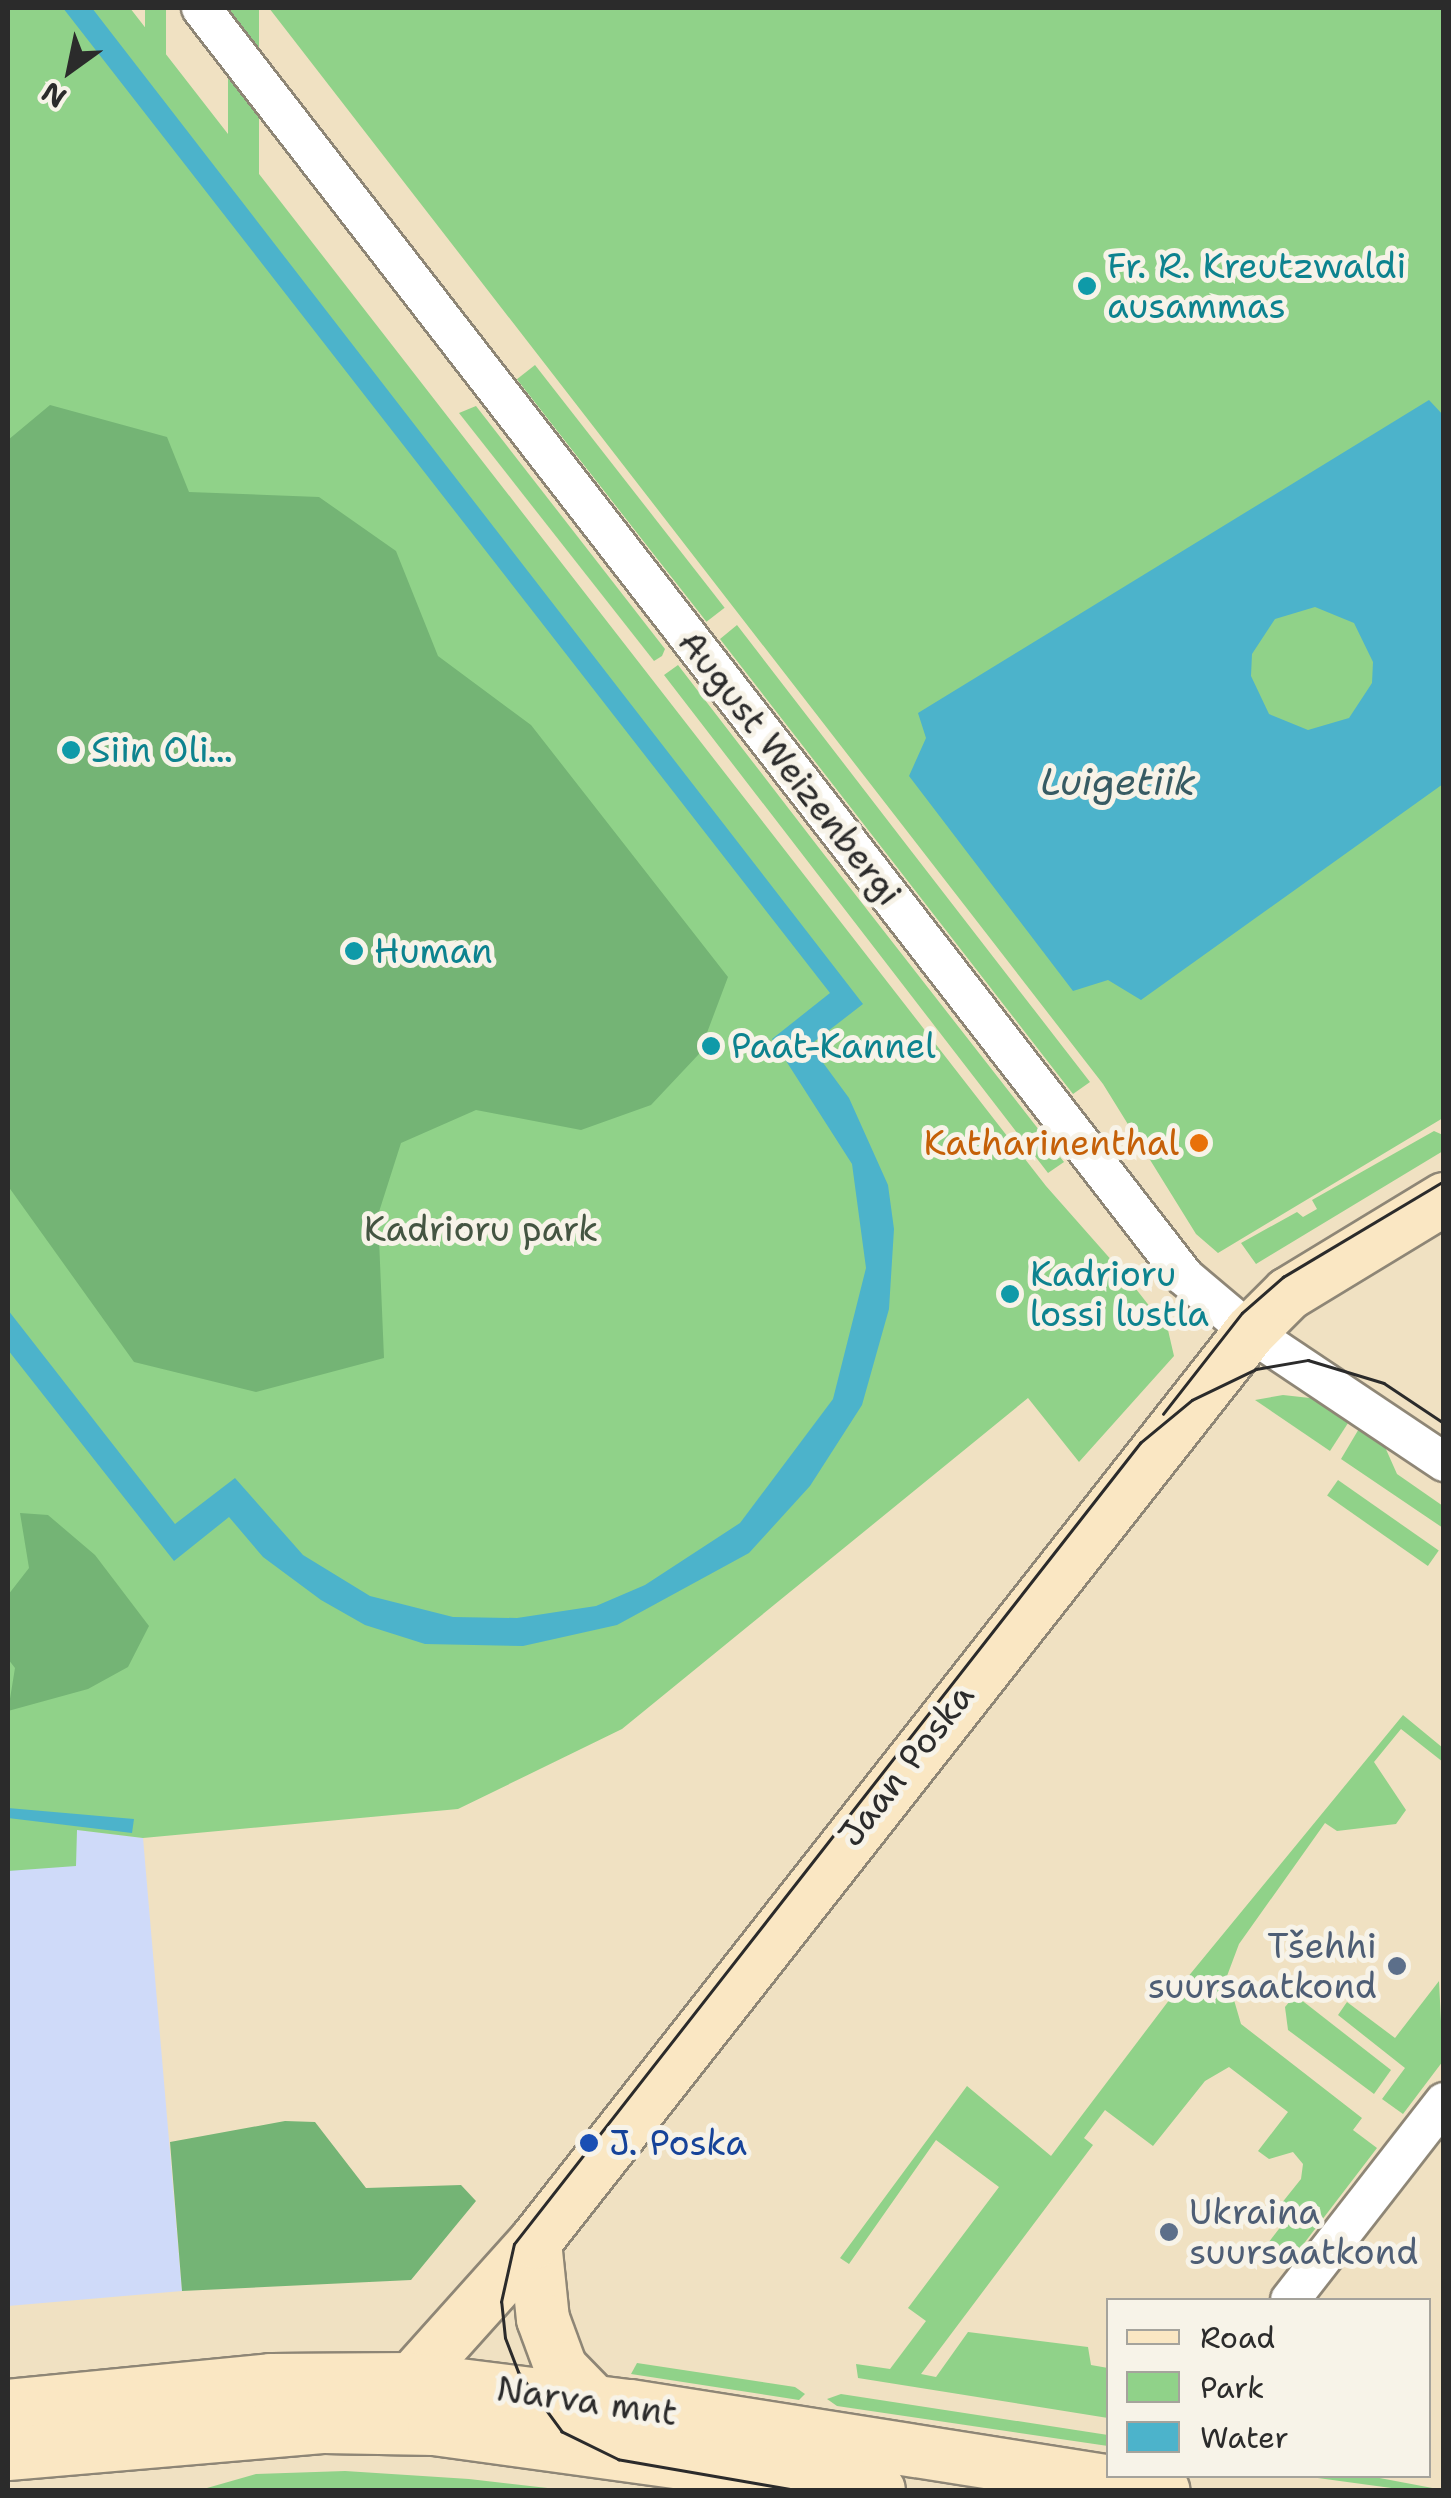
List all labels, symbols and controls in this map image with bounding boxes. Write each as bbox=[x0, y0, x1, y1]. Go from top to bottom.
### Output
north arrow bbox=[20, 20, 120, 120]
text: N bbox=[34, 73, 73, 117]
place label: Fr. R. Kreutzwaldi ausammas bbox=[1107, 245, 1406, 327]
marker: Fr. R. Kreutzwaldi ausammas bbox=[1076, 275, 1098, 297]
street label: August Weizenbergi bbox=[670, 622, 910, 914]
place label: Siin Oli... bbox=[91, 729, 233, 771]
marker: Siin Oli... bbox=[60, 739, 82, 761]
water label: Luigetiik bbox=[1040, 759, 1196, 805]
place label: Human bbox=[374, 930, 493, 972]
marker: Human bbox=[343, 940, 365, 962]
place label: Paat-Kannel bbox=[731, 1025, 936, 1067]
marker: Paat-Kannel bbox=[700, 1035, 722, 1057]
place label: Katharinenthal bbox=[924, 1122, 1179, 1164]
marker: Katharinenthal bbox=[1188, 1132, 1210, 1154]
park label: Kadrioru park bbox=[364, 1208, 598, 1250]
place label: Kadrioru lossi lustla bbox=[1030, 1253, 1209, 1335]
marker: Kadrioru lossi lustla bbox=[999, 1283, 1021, 1305]
street label: Jaan Poska bbox=[829, 1675, 983, 1855]
place label: Tšehhi suursaatkond bbox=[1148, 1925, 1377, 2007]
marker: Tšehhi suursaatkond bbox=[1386, 1955, 1408, 1977]
place label: J. Poska bbox=[609, 2122, 747, 2164]
marker: J. Poska bbox=[578, 2132, 600, 2154]
place label: Ukraina suursaatkond bbox=[1189, 2191, 1418, 2273]
marker: Ukraina suursaatkond bbox=[1158, 2221, 1180, 2243]
legend bbox=[1106, 2298, 1431, 2478]
text: Road bbox=[1200, 2317, 1275, 2358]
text: Park bbox=[1200, 2367, 1264, 2408]
street label: Narva mnt bbox=[494, 2368, 680, 2434]
text: Water bbox=[1200, 2417, 1289, 2458]

